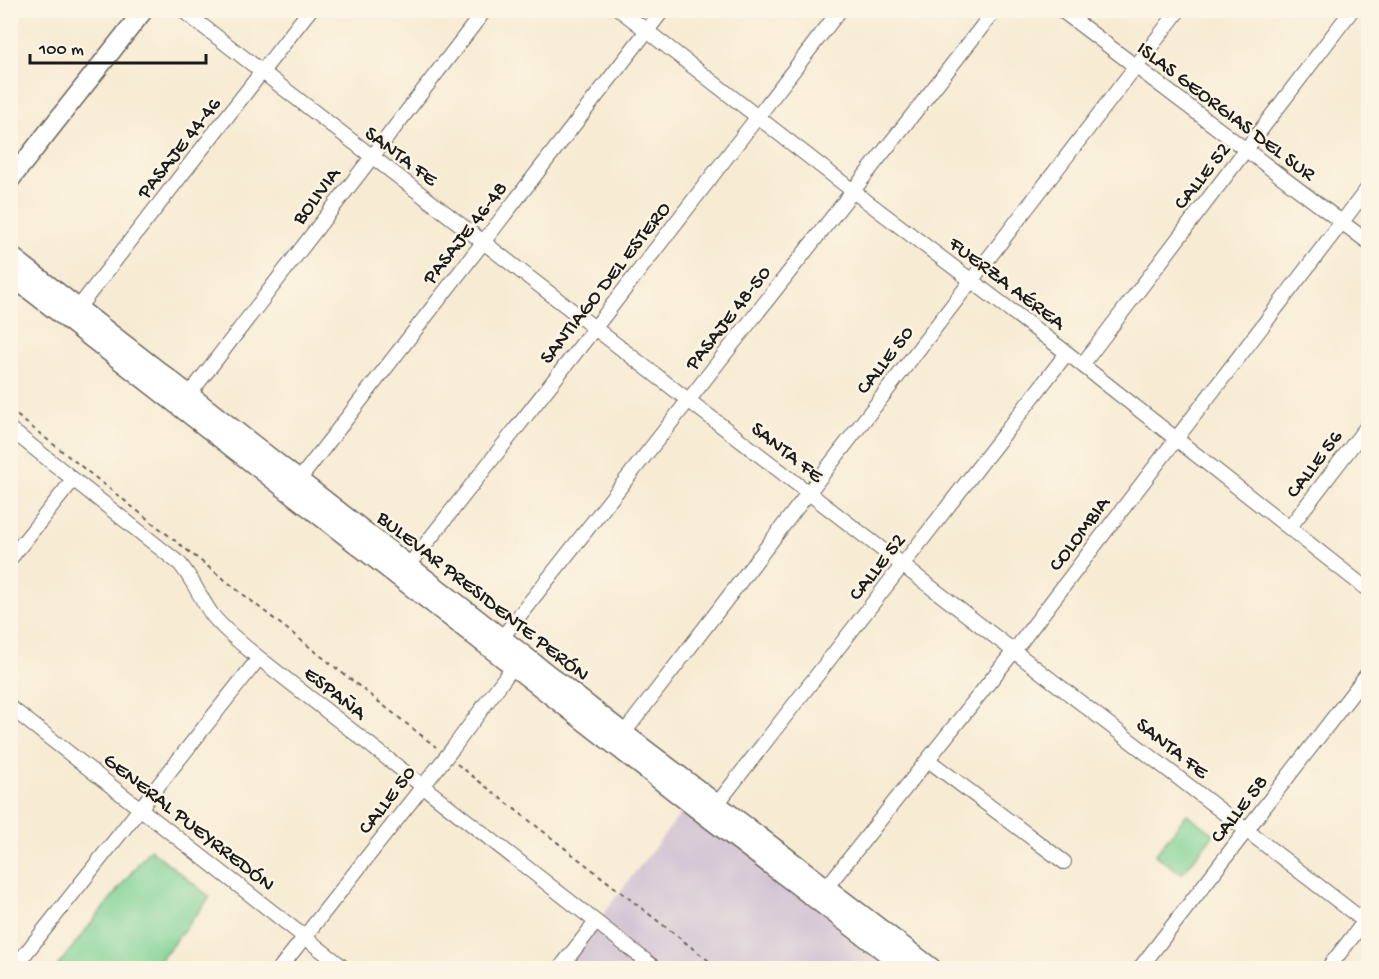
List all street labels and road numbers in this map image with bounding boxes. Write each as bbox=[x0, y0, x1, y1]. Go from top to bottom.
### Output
street label: ISLAS GEORGIAS DEL SUR bbox=[1131, 37, 1320, 189]
street label: PASAJE 44-46 bbox=[133, 93, 228, 206]
street label: SANTA FE bbox=[358, 122, 442, 194]
street label: CALLE 52 bbox=[1170, 139, 1238, 216]
street label: BOLIVIA bbox=[288, 162, 348, 231]
street label: PASAJE 46-48 bbox=[418, 178, 515, 291]
street label: SANTIAGO DEL ESTERO bbox=[536, 198, 678, 370]
street label: FUERZA AÉREA bbox=[942, 232, 1071, 338]
street label: PASAJE 48-50 bbox=[680, 262, 779, 377]
street label: CALLE 50 bbox=[852, 322, 921, 400]
street label: SANTA FE bbox=[745, 418, 828, 490]
street label: CALLE 56 bbox=[1282, 426, 1350, 504]
street label: COLOMBIA bbox=[1045, 492, 1118, 577]
street label: BULEVAR PRESIDENTE PERÓN bbox=[370, 506, 593, 689]
street label: CALLE 52 bbox=[845, 530, 913, 607]
street label: ESPAÑA bbox=[297, 662, 372, 728]
street label: SANTA FE bbox=[1130, 714, 1213, 786]
street label: GENERAL PUEYRREDÓN bbox=[97, 749, 279, 899]
street label: CALLE 50 bbox=[354, 762, 423, 840]
street label: CALLE 58 bbox=[1206, 771, 1275, 849]

